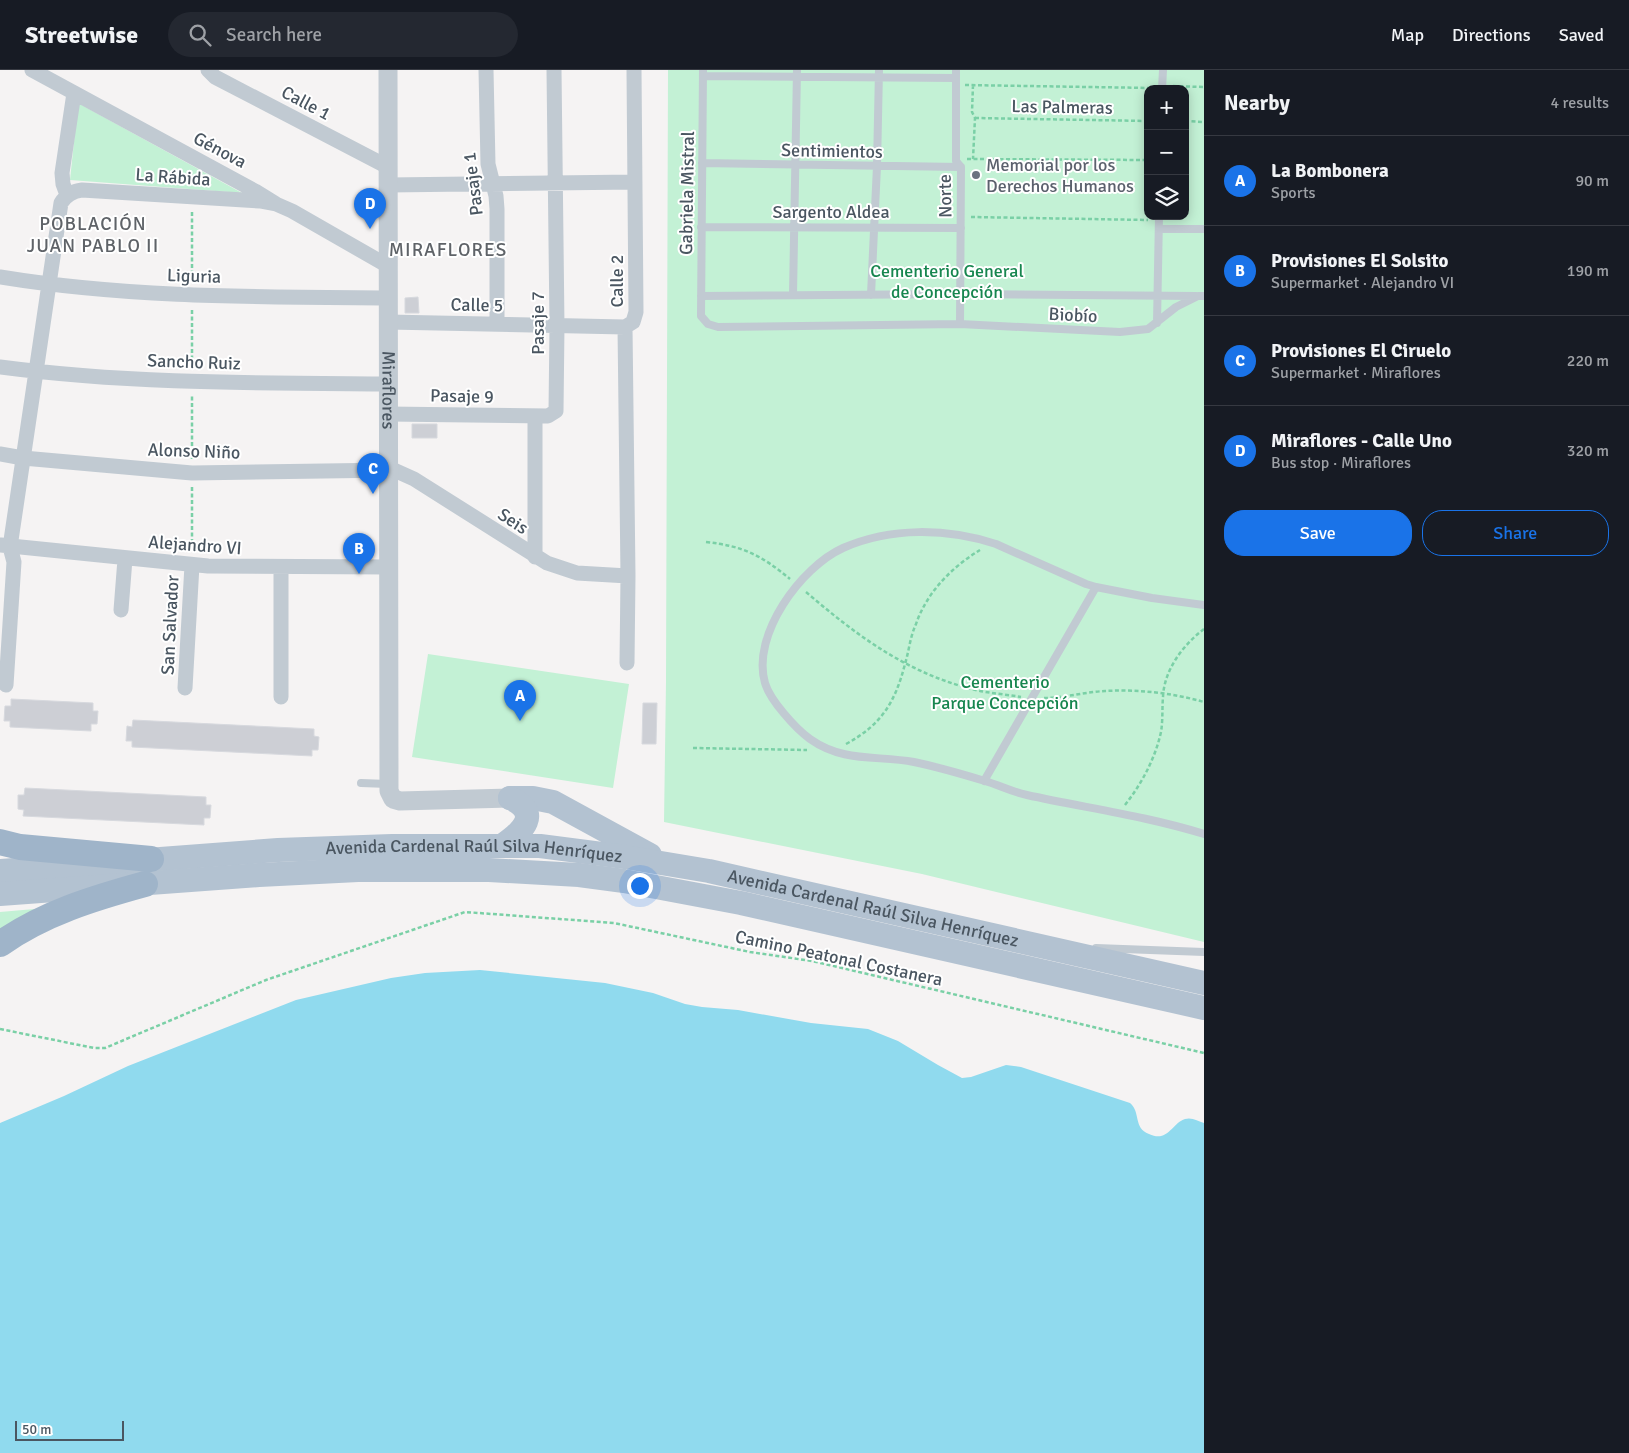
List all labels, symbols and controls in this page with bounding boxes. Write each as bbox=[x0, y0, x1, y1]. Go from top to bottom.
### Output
search box bbox=[168, 12, 518, 57]
text: Streetwise bbox=[25, 20, 138, 50]
icon: search bbox=[186, 21, 214, 49]
text: Search here bbox=[226, 23, 322, 47]
text: Map bbox=[1391, 24, 1424, 46]
text: Directions bbox=[1452, 24, 1531, 46]
text: Saved bbox=[1559, 24, 1604, 46]
street label: Calle 1 bbox=[278, 81, 334, 125]
map controls bbox=[1144, 85, 1189, 220]
button: + bbox=[1144, 85, 1189, 130]
text: Nearby bbox=[1224, 90, 1290, 116]
text: 4 results bbox=[1550, 93, 1609, 113]
street label: Las Palmeras bbox=[1011, 95, 1113, 119]
street label: Génova bbox=[190, 127, 250, 173]
button: − bbox=[1144, 130, 1189, 175]
street label: Gabriela Mistral bbox=[675, 131, 699, 255]
street label: Sentimientos bbox=[781, 139, 883, 163]
street label: Pasaje 1 bbox=[458, 151, 488, 217]
place label: Memorial por los Derechos Humanos bbox=[986, 154, 1134, 197]
text: La Bombonera bbox=[1271, 159, 1389, 183]
street label: La Rábida bbox=[135, 163, 211, 191]
marker: Memorial por los Derechos Humanos bbox=[970, 169, 982, 181]
text: A bbox=[1235, 171, 1245, 191]
text: 90 m bbox=[1575, 171, 1609, 191]
street label: Norte bbox=[934, 174, 956, 218]
button: layers bbox=[1144, 175, 1189, 220]
text: Sports bbox=[1271, 183, 1316, 203]
pin: D bbox=[354, 188, 386, 229]
street label: Sargento Aldea bbox=[772, 201, 890, 223]
district label: POBLACIÓN JUAN PABLO II bbox=[27, 212, 159, 258]
district label: MIRAFLORES bbox=[389, 238, 507, 262]
text: Provisiones El Solsito bbox=[1271, 249, 1448, 273]
street label: Calle 2 bbox=[606, 255, 628, 307]
park label: Cementerio General de Concepción bbox=[870, 260, 1024, 303]
text: B bbox=[1235, 261, 1245, 281]
text: 190 m bbox=[1567, 261, 1609, 281]
street label: Liguria bbox=[167, 264, 221, 288]
text: Supermarket · Alejandro VI bbox=[1271, 273, 1454, 293]
street label: Pasaje 7 bbox=[527, 291, 549, 355]
street label: Calle 5 bbox=[450, 294, 504, 316]
street label: Biobío bbox=[1048, 303, 1098, 327]
text: Provisiones El Ciruelo bbox=[1271, 339, 1451, 363]
street label: Sancho Ruiz bbox=[147, 349, 241, 375]
street label: Miraflores bbox=[377, 351, 399, 429]
text: C bbox=[1235, 351, 1245, 371]
text: 220 m bbox=[1567, 351, 1609, 371]
text: Supermarket · Miraflores bbox=[1271, 363, 1441, 383]
street label: Pasaje 9 bbox=[430, 384, 494, 408]
text: Miraflores - Calle Uno bbox=[1271, 429, 1452, 453]
street label: Alonso Niño bbox=[147, 438, 241, 464]
text: D bbox=[1235, 441, 1245, 461]
text: 320 m bbox=[1567, 441, 1609, 461]
pin: C bbox=[357, 453, 389, 494]
text: Bus stop · Miraflores bbox=[1271, 453, 1411, 473]
street label: Seis bbox=[494, 503, 532, 539]
button: Save bbox=[1224, 510, 1412, 556]
button: Share bbox=[1422, 510, 1609, 556]
street label: Alejandro VI bbox=[148, 531, 242, 559]
pin: B bbox=[343, 533, 375, 574]
street label: San Salvador bbox=[156, 574, 184, 675]
park label: Cementerio Parque Concepción bbox=[931, 671, 1079, 714]
pin: A bbox=[504, 680, 536, 721]
street label: Avenida Cardenal Raúl Silva Henríquez bbox=[325, 835, 624, 868]
street label: Avenida Cardenal Raúl Silva Henríquez bbox=[726, 865, 1021, 952]
your location bbox=[627, 873, 653, 899]
street label: Camino Peatonal Costanera bbox=[733, 925, 945, 991]
scale bar bbox=[15, 1418, 124, 1441]
text: 50 m bbox=[22, 1421, 51, 1438]

